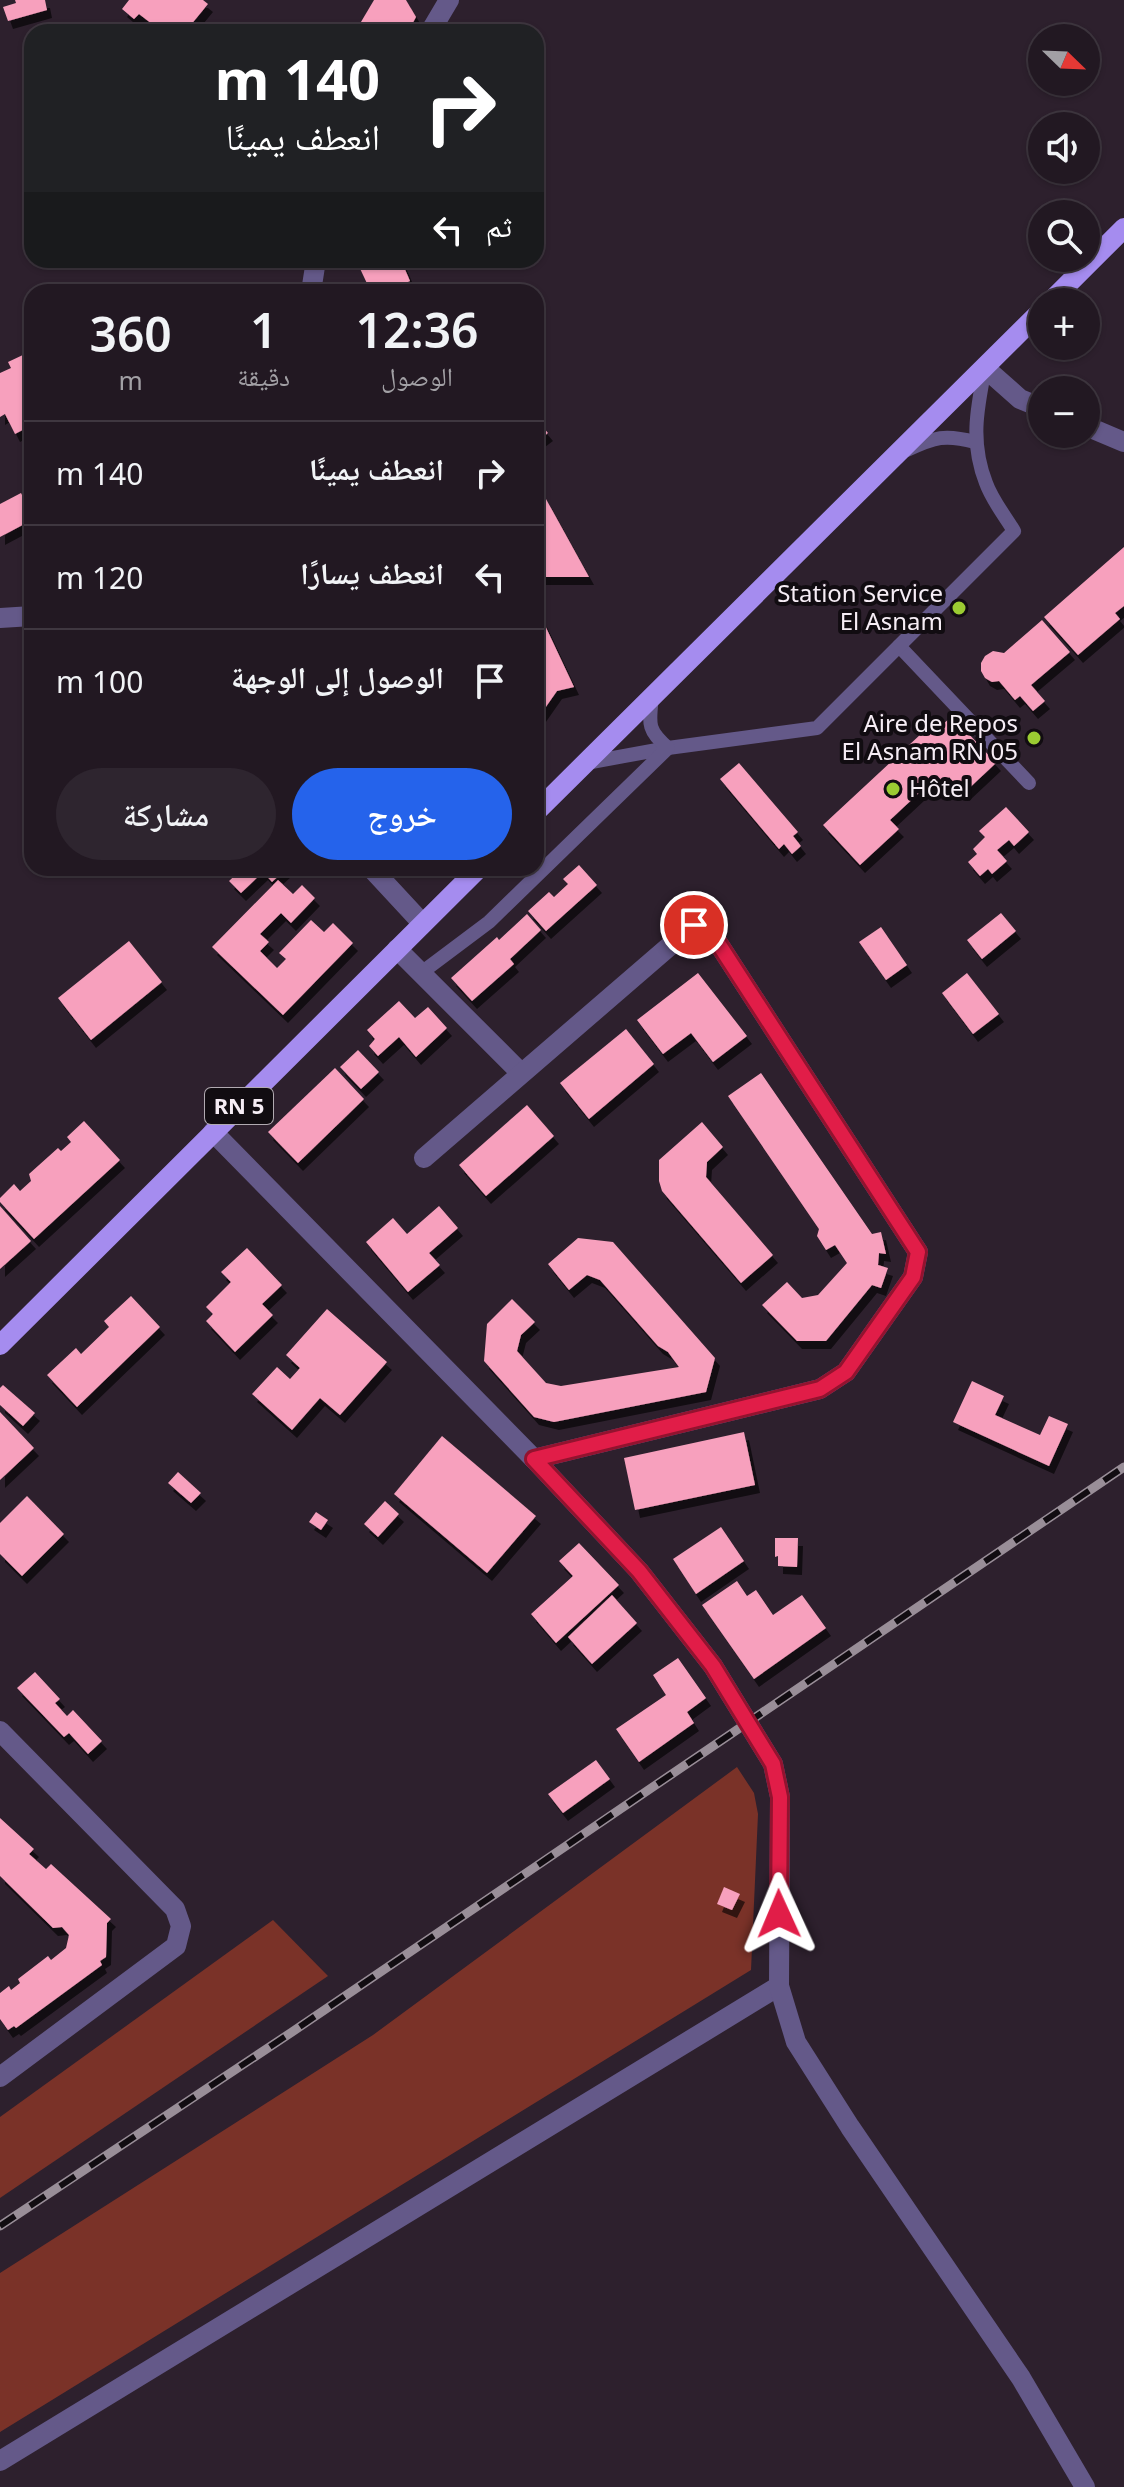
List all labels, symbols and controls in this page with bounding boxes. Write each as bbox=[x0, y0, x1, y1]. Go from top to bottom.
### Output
north arrow bbox=[1028, 24, 1100, 96]
map controls bbox=[1028, 24, 1100, 448]
text: 140 m bbox=[215, 40, 380, 116]
icon: right bbox=[408, 56, 512, 160]
text: انعطف يمينًا bbox=[225, 112, 380, 161]
button: sound bbox=[1028, 112, 1100, 184]
button: search bbox=[1028, 200, 1100, 272]
text: ثم bbox=[486, 205, 512, 246]
icon: left bbox=[426, 208, 470, 252]
button: + bbox=[1028, 288, 1100, 360]
text: 1 bbox=[250, 297, 277, 362]
text: 12:36 bbox=[356, 297, 479, 362]
text: 360 bbox=[89, 301, 172, 366]
text: دقيقة bbox=[237, 358, 290, 394]
text: الوصول bbox=[381, 358, 453, 394]
text: m bbox=[118, 362, 143, 398]
button: − bbox=[1028, 376, 1100, 448]
text: انعطف يمينًا bbox=[309, 448, 444, 489]
icon: right bbox=[468, 451, 512, 495]
text: 140 m bbox=[56, 453, 143, 494]
text: انعطف يسارًا bbox=[300, 552, 444, 593]
icon: left bbox=[468, 555, 512, 599]
text: 120 m bbox=[56, 557, 143, 598]
place label: Station Service El Asnam bbox=[777, 576, 943, 637]
marker: Station Service El Asnam bbox=[950, 599, 968, 617]
text: الوصول إلى الوجهة bbox=[231, 656, 444, 697]
icon: arrive bbox=[468, 659, 512, 703]
text: 100 m bbox=[56, 661, 143, 702]
place label: Aire de Repos El Asnam RN 05 bbox=[842, 706, 1018, 767]
marker: Aire de Repos El Asnam RN 05 bbox=[1025, 729, 1043, 747]
button: مشاركة bbox=[56, 768, 276, 860]
button: خروج bbox=[292, 768, 512, 860]
place label: Hôtel bbox=[909, 771, 970, 804]
marker: Hôtel bbox=[884, 780, 902, 798]
pin bbox=[660, 891, 728, 959]
icon: arrive bbox=[672, 903, 716, 947]
road number: RN 5 bbox=[205, 1088, 273, 1124]
position arrow bbox=[737, 1872, 821, 1956]

